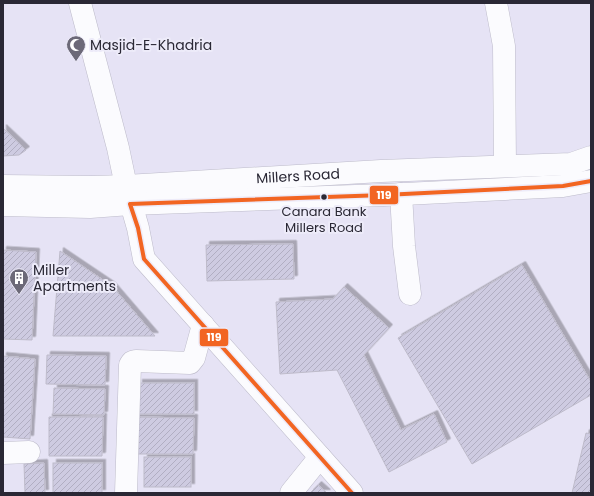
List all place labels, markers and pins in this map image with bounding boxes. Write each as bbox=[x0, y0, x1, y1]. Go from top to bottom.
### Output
mosque icon: Masjid-E-Khadria bbox=[65, 34, 87, 62]
place label: Masjid-E-Khadria bbox=[90, 35, 212, 55]
marker: Canara Bank Millers Road bbox=[319, 192, 329, 202]
place label: Canara Bank Millers Road bbox=[282, 202, 367, 237]
place label: Miller Apartments bbox=[33, 260, 116, 296]
building icon: Miller Apartments bbox=[8, 267, 30, 295]

